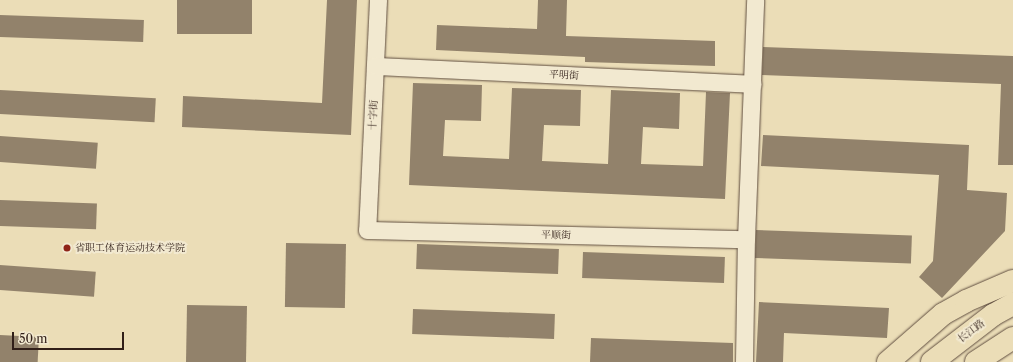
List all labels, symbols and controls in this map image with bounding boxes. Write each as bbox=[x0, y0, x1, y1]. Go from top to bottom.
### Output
street label: 平明街 bbox=[549, 68, 579, 82]
street label: 十字街 bbox=[366, 100, 380, 130]
street label: 平顺街 bbox=[541, 229, 571, 241]
place label: 省职工体育运动技术学院 bbox=[75, 242, 185, 254]
marker: 省职工体育运动技术学院 bbox=[62, 243, 72, 253]
street label: 长江路 bbox=[955, 317, 987, 345]
scale bar bbox=[14, 324, 126, 350]
text: 50 m bbox=[19, 331, 48, 346]

